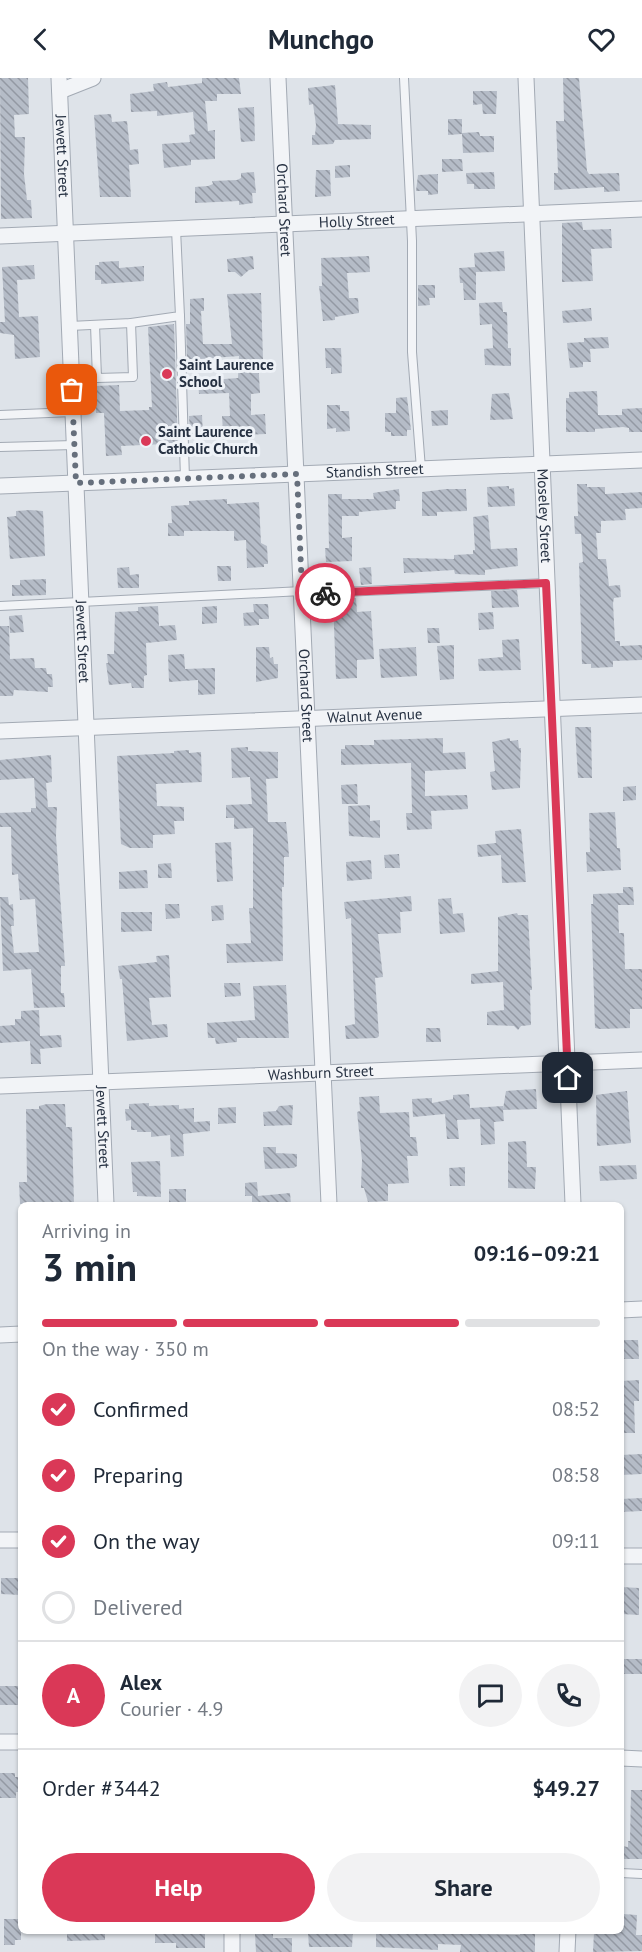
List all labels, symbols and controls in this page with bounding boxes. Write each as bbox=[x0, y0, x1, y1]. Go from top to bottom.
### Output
text: Munchgo bbox=[268, 22, 374, 56]
icon: back bbox=[24, 23, 57, 56]
icon: heart bbox=[585, 23, 618, 56]
street label: Jewett Street bbox=[51, 113, 74, 198]
street label: Orchard Street bbox=[273, 163, 296, 257]
street label: Holly Street bbox=[318, 209, 395, 232]
place label: Saint Laurence School bbox=[179, 355, 274, 391]
pin bbox=[46, 364, 97, 415]
marker: Saint Laurence School bbox=[160, 367, 174, 381]
icon: bag bbox=[55, 373, 88, 406]
place label: Saint Laurence Catholic Church bbox=[158, 422, 258, 458]
marker: Saint Laurence Catholic Church bbox=[139, 434, 153, 448]
street label: Standish Street bbox=[325, 459, 424, 482]
street label: Moseley Street bbox=[533, 468, 556, 563]
courier bbox=[295, 563, 355, 623]
icon: bike bbox=[309, 577, 342, 610]
street label: Jewett Street bbox=[72, 599, 94, 683]
street label: Orchard Street bbox=[295, 648, 318, 742]
street label: Walnut Avenue bbox=[327, 704, 423, 727]
pin bbox=[542, 1052, 593, 1103]
street label: Washburn Street bbox=[268, 1061, 374, 1084]
icon: home bbox=[551, 1061, 584, 1094]
street label: Jewett Street bbox=[92, 1084, 115, 1169]
text: Arriving in bbox=[42, 1218, 131, 1244]
text: 09:16–09:21 bbox=[474, 1239, 600, 1267]
text: 3 min bbox=[42, 1241, 137, 1292]
text: On the way · 350 m bbox=[42, 1336, 209, 1362]
icon: check bbox=[42, 1393, 75, 1426]
text: Confirmed bbox=[93, 1395, 189, 1423]
text: 08:52 bbox=[552, 1396, 600, 1422]
icon: check bbox=[42, 1459, 75, 1492]
text: Preparing bbox=[93, 1461, 183, 1489]
text: 08:58 bbox=[552, 1462, 600, 1488]
icon: check bbox=[42, 1525, 75, 1558]
text: On the way bbox=[93, 1527, 200, 1555]
text: 09:11 bbox=[552, 1528, 600, 1554]
text: Delivered bbox=[93, 1593, 183, 1621]
button: chat bbox=[459, 1664, 522, 1727]
button: phone bbox=[537, 1664, 600, 1727]
text: Alex bbox=[120, 1668, 162, 1696]
text: A bbox=[67, 1681, 80, 1709]
text: Courier · 4.9 bbox=[120, 1696, 223, 1722]
text: Order #3442 bbox=[42, 1774, 161, 1802]
text: $49.27 bbox=[532, 1774, 600, 1802]
button: Help bbox=[42, 1853, 315, 1922]
button: Share bbox=[327, 1853, 600, 1922]

